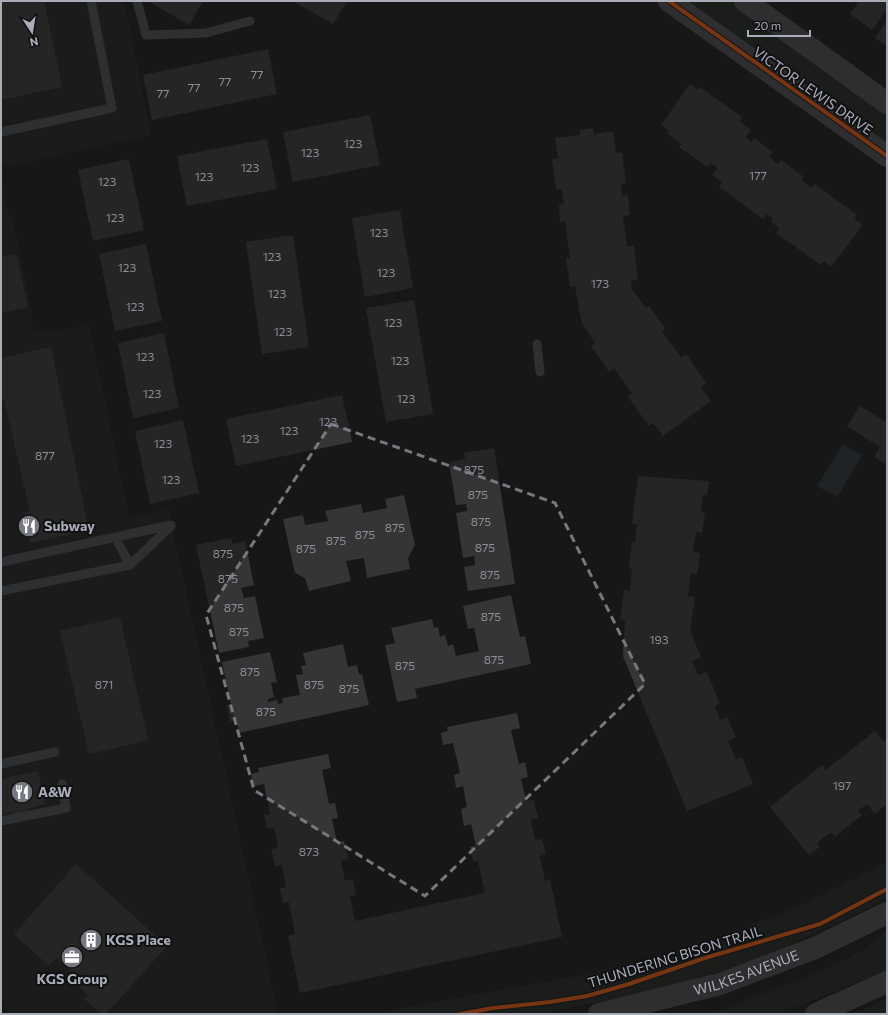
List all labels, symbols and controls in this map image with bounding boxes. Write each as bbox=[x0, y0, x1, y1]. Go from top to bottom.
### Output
north arrow bbox=[12, 12, 52, 52]
scale bar bbox=[748, 12, 810, 38]
text: 20 m bbox=[754, 18, 781, 32]
text: N bbox=[29, 35, 40, 49]
street label: VICTOR LEWIS DRIVE bbox=[750, 43, 876, 138]
house number: 77 bbox=[251, 67, 263, 81]
house number: 77 bbox=[219, 74, 231, 88]
house number: 77 bbox=[188, 80, 200, 94]
house number: 77 bbox=[157, 86, 169, 100]
house number: 123 bbox=[344, 136, 362, 150]
house number: 123 bbox=[301, 145, 319, 159]
house number: 123 bbox=[241, 160, 259, 174]
house number: 177 bbox=[749, 168, 767, 182]
house number: 123 bbox=[195, 169, 213, 183]
house number: 123 bbox=[98, 174, 116, 188]
house number: 123 bbox=[106, 210, 124, 224]
house number: 123 bbox=[370, 225, 388, 239]
house number: 123 bbox=[263, 249, 281, 263]
house number: 123 bbox=[118, 260, 136, 274]
house number: 123 bbox=[377, 265, 395, 279]
house number: 173 bbox=[591, 276, 609, 290]
house number: 123 bbox=[268, 286, 286, 300]
house number: 123 bbox=[126, 299, 144, 313]
house number: 123 bbox=[384, 315, 402, 329]
house number: 123 bbox=[274, 324, 292, 338]
house number: 123 bbox=[136, 349, 154, 363]
house number: 123 bbox=[391, 353, 409, 367]
house number: 123 bbox=[143, 386, 161, 400]
house number: 123 bbox=[397, 391, 415, 405]
house number: 123 bbox=[319, 414, 337, 428]
house number: 123 bbox=[280, 423, 298, 437]
house number: 123 bbox=[241, 431, 259, 445]
house number: 123 bbox=[154, 436, 172, 450]
house number: 877 bbox=[35, 448, 55, 462]
house number: 875 bbox=[464, 462, 484, 476]
house number: 123 bbox=[162, 472, 180, 486]
house number: 875 bbox=[468, 487, 488, 501]
restaurant icon: Subway bbox=[16, 513, 42, 539]
house number: 875 bbox=[471, 514, 491, 528]
place label: Subway bbox=[44, 517, 95, 534]
house number: 875 bbox=[385, 520, 405, 534]
house number: 875 bbox=[355, 527, 375, 541]
house number: 875 bbox=[326, 533, 346, 547]
house number: 875 bbox=[475, 540, 495, 554]
house number: 875 bbox=[296, 541, 316, 555]
house number: 875 bbox=[213, 546, 233, 560]
house number: 875 bbox=[480, 567, 500, 581]
house number: 875 bbox=[218, 571, 238, 585]
house number: 875 bbox=[224, 600, 244, 614]
house number: 875 bbox=[481, 609, 501, 623]
house number: 875 bbox=[229, 624, 249, 638]
house number: 193 bbox=[649, 632, 669, 646]
house number: 875 bbox=[484, 652, 504, 666]
house number: 875 bbox=[395, 658, 415, 672]
house number: 875 bbox=[240, 664, 260, 678]
house number: 871 bbox=[95, 677, 113, 691]
house number: 875 bbox=[304, 677, 324, 691]
house number: 875 bbox=[339, 681, 359, 695]
house number: 875 bbox=[256, 704, 276, 718]
house number: 197 bbox=[833, 778, 851, 792]
restaurant icon: A&W bbox=[9, 779, 35, 805]
place label: A&W bbox=[38, 783, 72, 800]
house number: 873 bbox=[299, 844, 319, 858]
street label: THUNDERING BISON TRAIL bbox=[586, 922, 764, 991]
building icon: KGS Place bbox=[78, 927, 104, 953]
place label: KGS Place bbox=[106, 931, 171, 948]
office icon: KGS Group bbox=[59, 944, 85, 970]
street label: WILKES AVENUE bbox=[692, 946, 801, 998]
place label: KGS Group bbox=[37, 970, 107, 987]

